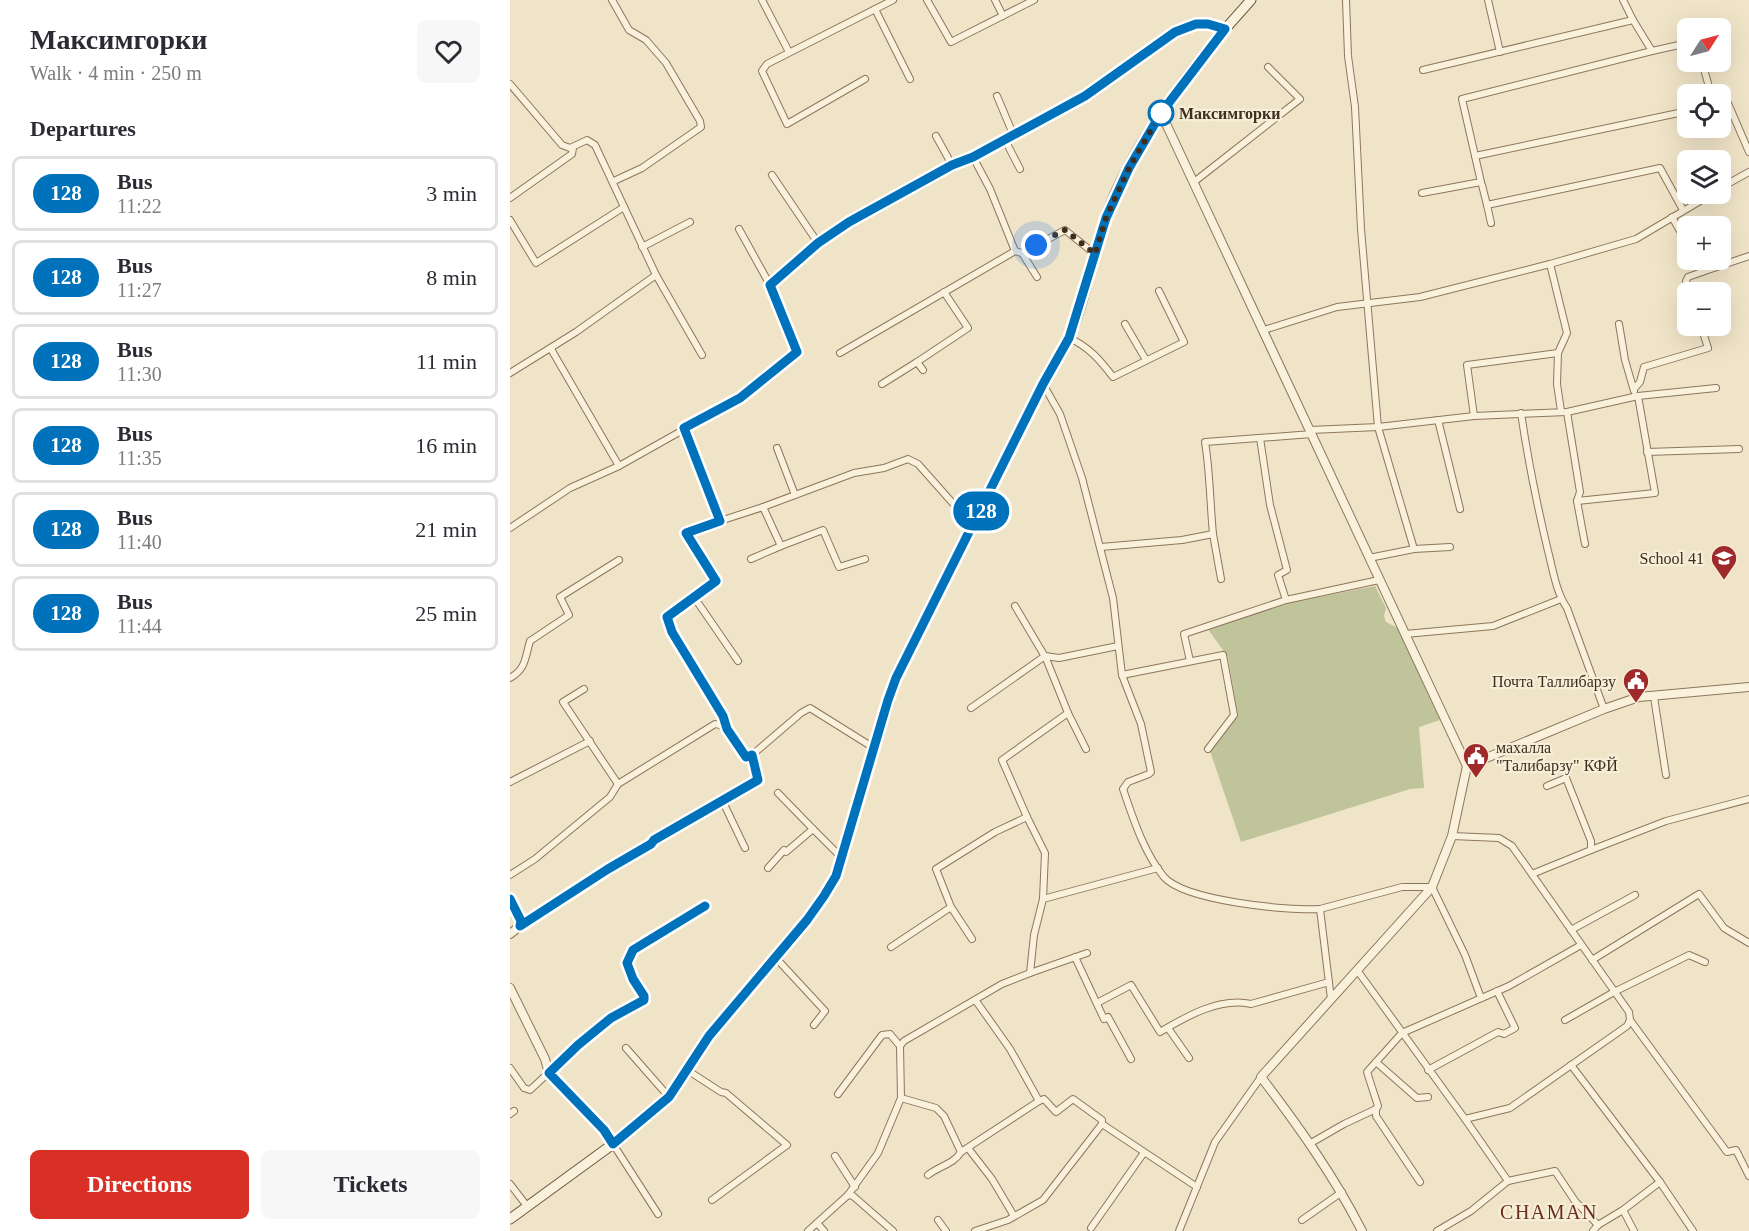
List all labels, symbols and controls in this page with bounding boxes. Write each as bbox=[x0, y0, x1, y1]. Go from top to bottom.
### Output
north arrow bbox=[1677, 18, 1731, 72]
map controls bbox=[1677, 18, 1731, 336]
button: heart bbox=[417, 20, 480, 83]
text: Максимгорки bbox=[30, 24, 207, 55]
text: Walk · 4 min · 250 m bbox=[30, 62, 202, 84]
button: locate bbox=[1677, 84, 1731, 138]
marker: Максимгорки bbox=[1148, 100, 1174, 126]
place label: Максимгорки bbox=[1179, 105, 1280, 123]
text: Departures bbox=[30, 116, 136, 141]
button: layers bbox=[1677, 150, 1731, 204]
text: Bus bbox=[117, 169, 152, 194]
text: 128 bbox=[50, 181, 82, 205]
text: 3 min bbox=[426, 181, 477, 206]
text: 11:22 bbox=[117, 195, 162, 217]
button: + bbox=[1677, 216, 1731, 270]
your location bbox=[1021, 230, 1051, 260]
text: Bus bbox=[117, 253, 152, 278]
text: 128 bbox=[50, 265, 82, 289]
text: 8 min bbox=[426, 265, 477, 290]
text: 11:27 bbox=[117, 279, 162, 301]
button: − bbox=[1677, 282, 1731, 336]
text: Bus bbox=[117, 337, 152, 362]
text: 128 bbox=[50, 349, 82, 373]
text: 11 min bbox=[416, 349, 477, 374]
text: 11:30 bbox=[117, 363, 162, 385]
text: Bus bbox=[117, 421, 152, 446]
text: 128 bbox=[50, 433, 82, 457]
text: 16 min bbox=[415, 433, 477, 458]
text: 11:35 bbox=[117, 447, 162, 469]
line badge: 128 bbox=[946, 492, 1016, 530]
text: 128 bbox=[965, 499, 997, 523]
text: Bus bbox=[117, 505, 152, 530]
text: 128 bbox=[50, 517, 82, 541]
text: 21 min bbox=[415, 517, 477, 542]
text: 11:40 bbox=[117, 531, 162, 553]
school or university icon: School 41 bbox=[1709, 543, 1739, 581]
place label: School 41 bbox=[1640, 550, 1704, 567]
text: Bus bbox=[117, 589, 152, 614]
text: 128 bbox=[50, 601, 82, 625]
text: 25 min bbox=[415, 601, 477, 626]
text: 11:44 bbox=[117, 615, 162, 637]
public building icon: Почта Таллибарзу bbox=[1621, 666, 1651, 704]
place label: Почта Таллибарзу bbox=[1492, 673, 1616, 691]
place label: махалла "Талибарзу" КФЙ bbox=[1496, 739, 1618, 775]
public building icon: махалла "Талибарзу" КФЙ bbox=[1461, 741, 1491, 779]
button: Directions bbox=[30, 1150, 249, 1219]
button: Tickets bbox=[261, 1150, 480, 1219]
district label: CHAMAN bbox=[1500, 1201, 1598, 1223]

